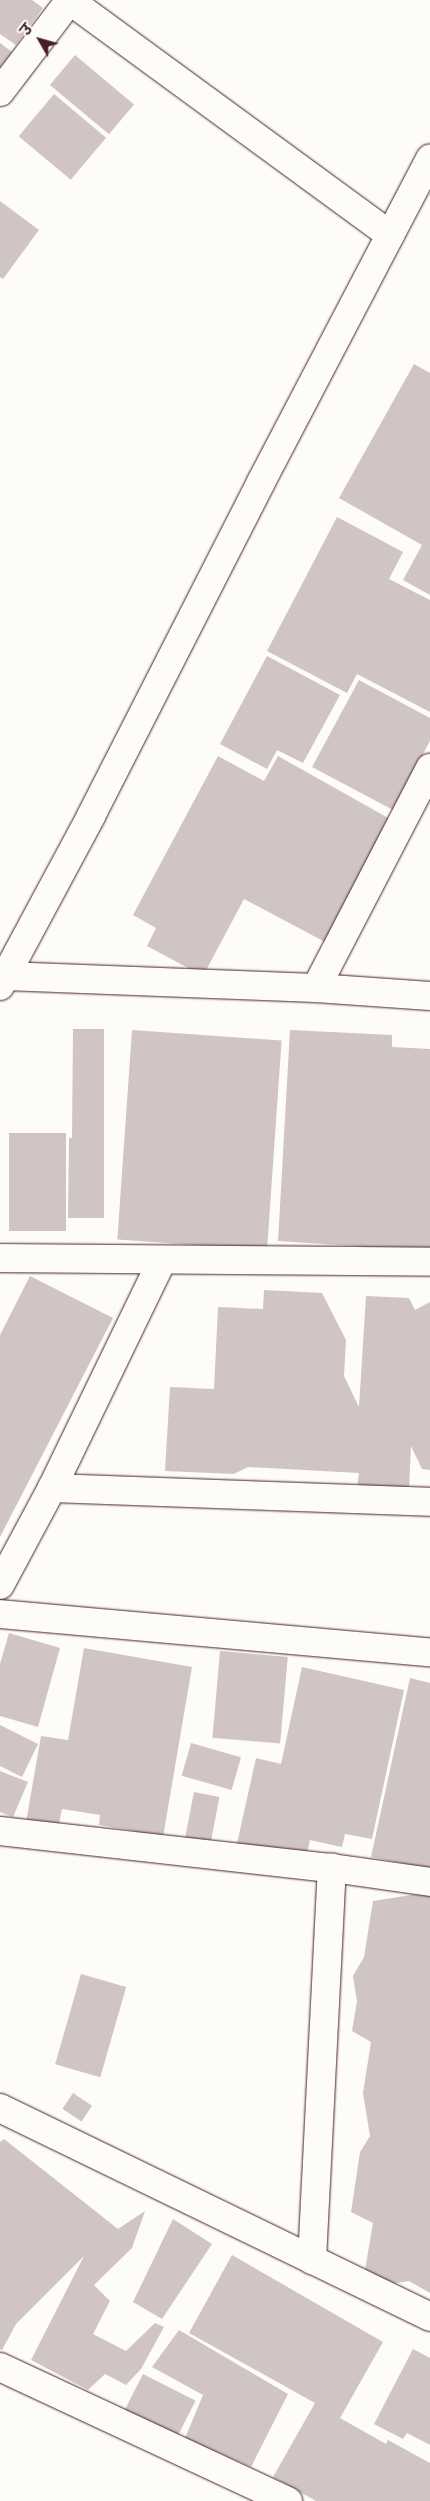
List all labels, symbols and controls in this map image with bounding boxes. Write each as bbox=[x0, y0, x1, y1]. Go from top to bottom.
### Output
north arrow bbox=[15, 15, 65, 65]
text: उ bbox=[17, 20, 39, 41]

